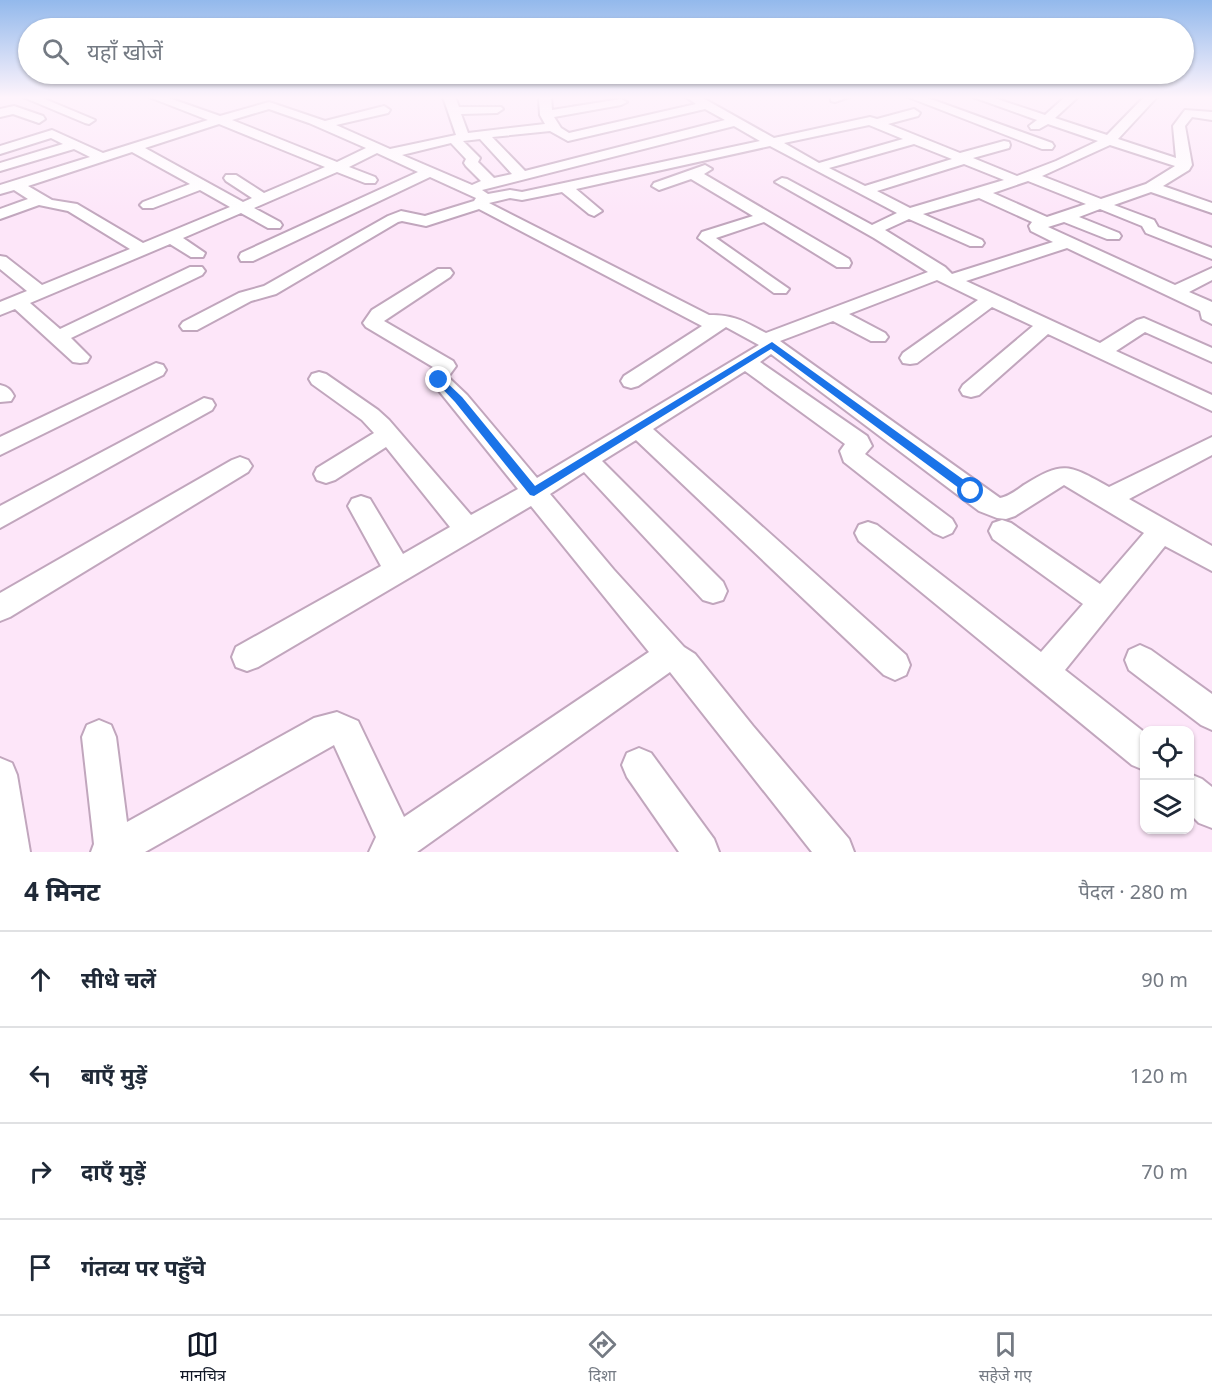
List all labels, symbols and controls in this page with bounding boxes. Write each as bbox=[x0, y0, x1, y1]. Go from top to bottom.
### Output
search box bbox=[18, 18, 1194, 84]
icon: search bbox=[39, 35, 72, 68]
text: यहाँ खोजें bbox=[87, 36, 163, 66]
route end bbox=[425, 366, 451, 392]
route start bbox=[957, 477, 983, 503]
map controls bbox=[1140, 726, 1194, 834]
button: locate bbox=[1140, 726, 1194, 780]
button: layers bbox=[1140, 780, 1194, 834]
text: 4 मिनट bbox=[24, 873, 100, 909]
text: पैदल · 280 m bbox=[1078, 878, 1188, 905]
icon: ahead bbox=[24, 963, 57, 996]
text: सीधे चलें bbox=[81, 964, 156, 994]
text: 90 m bbox=[1141, 966, 1188, 993]
icon: left bbox=[24, 1059, 57, 1092]
text: बाएँ मुड़ें bbox=[81, 1060, 147, 1090]
text: 120 m bbox=[1130, 1062, 1188, 1089]
icon: right bbox=[24, 1155, 57, 1188]
text: दाएँ मुड़ें bbox=[81, 1156, 146, 1186]
text: 70 m bbox=[1141, 1158, 1188, 1185]
icon: arrive bbox=[24, 1251, 57, 1284]
text: गंतव्य पर पहुँचे bbox=[81, 1252, 206, 1282]
tab: मानचित्र bbox=[180, 1328, 226, 1386]
tab: दिशा bbox=[586, 1328, 619, 1386]
tab: सहेजे गए bbox=[979, 1328, 1032, 1386]

